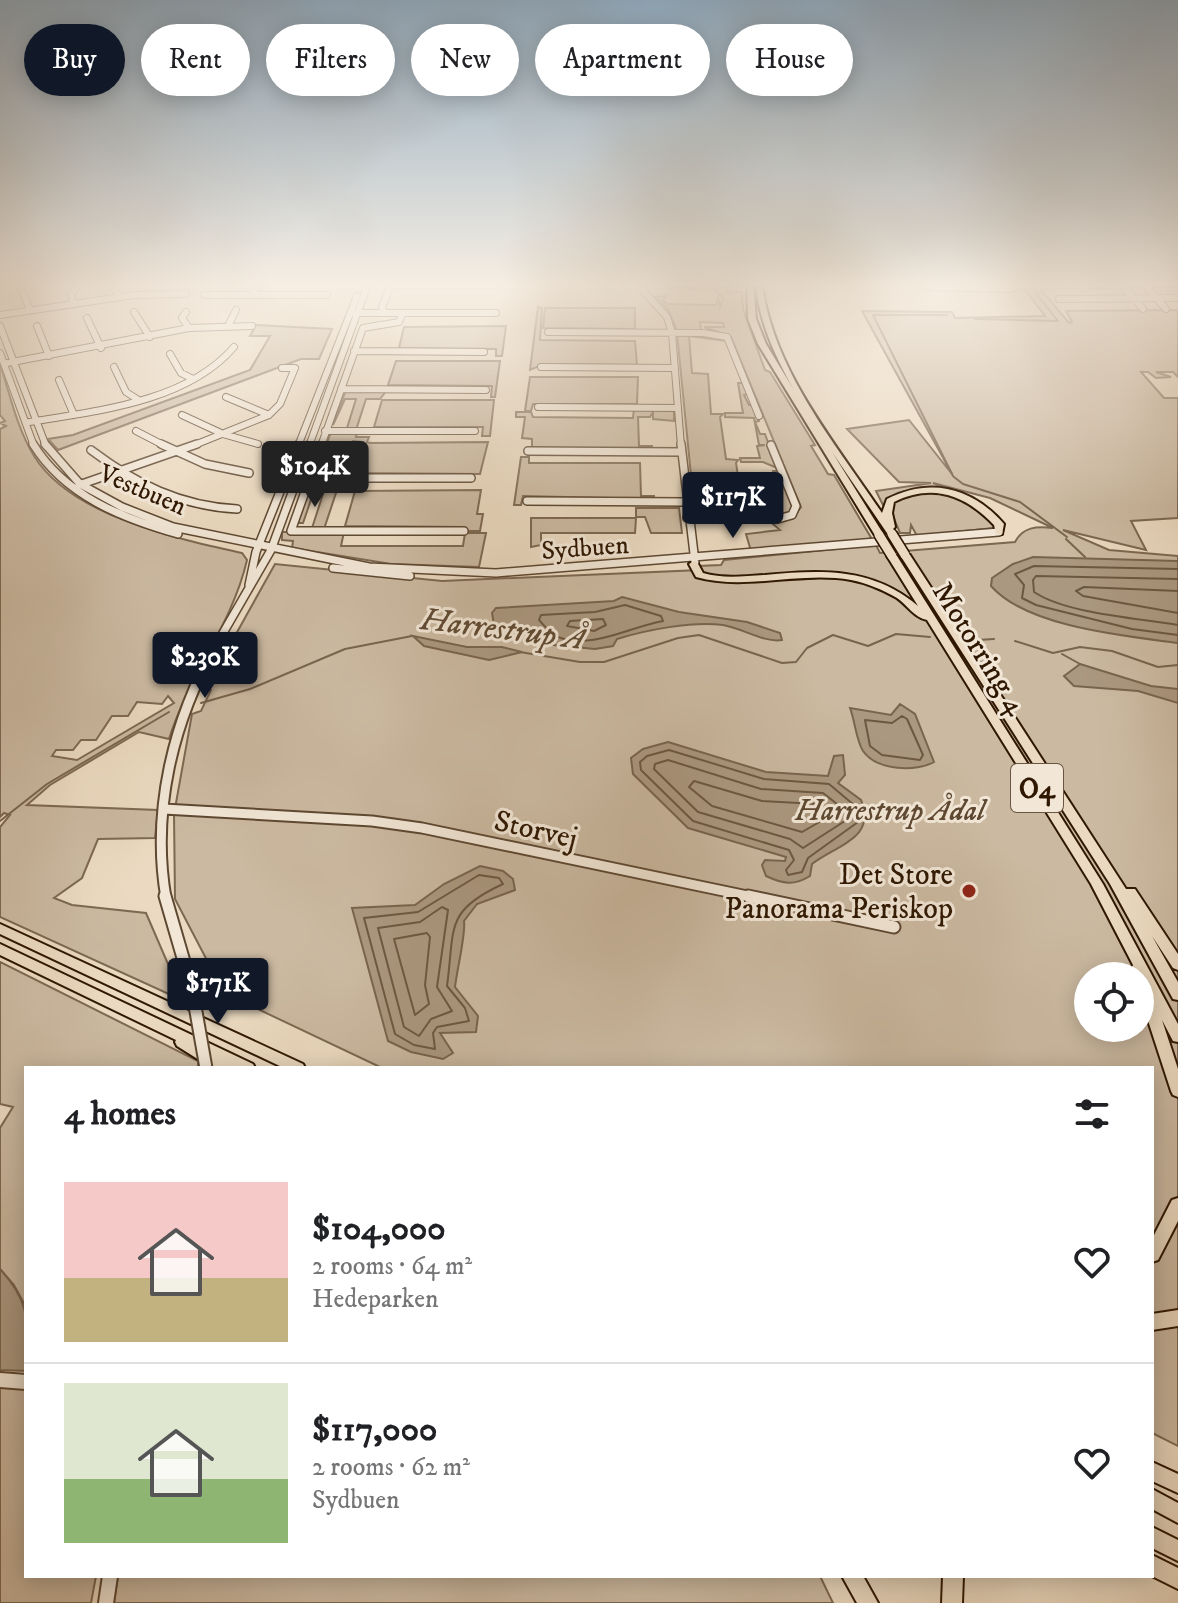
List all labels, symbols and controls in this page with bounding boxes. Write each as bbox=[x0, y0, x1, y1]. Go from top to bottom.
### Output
chip: Buy bbox=[24, 24, 125, 96]
chip: Rent bbox=[141, 24, 250, 96]
chip: Filters bbox=[266, 24, 395, 96]
chip: New bbox=[411, 24, 519, 96]
chip: Apartment bbox=[535, 24, 710, 96]
chip: House bbox=[726, 24, 853, 96]
pin: $104K bbox=[259, 441, 371, 509]
text: $104K bbox=[280, 450, 350, 483]
street label: Vestbuen bbox=[93, 457, 192, 524]
pin: $117K bbox=[677, 472, 789, 540]
text: $117K bbox=[700, 481, 766, 514]
street label: Sydbuen bbox=[540, 529, 630, 568]
street label: Motorring 4 bbox=[923, 576, 1034, 723]
water label: Harrestrup Å bbox=[417, 599, 590, 660]
pin: $230K bbox=[149, 632, 261, 700]
text: $230K bbox=[171, 641, 239, 674]
road number: O4 bbox=[1011, 764, 1063, 812]
park label: Harrestrup Ådal bbox=[794, 792, 988, 830]
street label: Storvej bbox=[490, 803, 581, 858]
place label: Det Store Panorama Periskop bbox=[725, 857, 953, 928]
marker: Det Store Panorama Periskop bbox=[960, 882, 978, 900]
pin: $171K bbox=[162, 958, 274, 1026]
map controls bbox=[1074, 962, 1154, 1042]
button: locate bbox=[1074, 962, 1154, 1042]
text: $171K bbox=[185, 967, 251, 1000]
icon: filters bbox=[1070, 1092, 1114, 1136]
text: 4 homes bbox=[64, 1093, 176, 1135]
text: $104,000 bbox=[312, 1208, 446, 1250]
icon: home bbox=[128, 1214, 224, 1310]
icon: heart bbox=[1070, 1240, 1114, 1284]
text: 2 rooms · 64 m² bbox=[312, 1250, 472, 1283]
text: Hedeparken bbox=[312, 1283, 439, 1316]
text: $117,000 bbox=[312, 1409, 437, 1451]
icon: home bbox=[128, 1415, 224, 1511]
icon: heart bbox=[1070, 1441, 1114, 1485]
text: 2 rooms · 62 m² bbox=[312, 1451, 470, 1484]
text: Sydbuen bbox=[312, 1484, 400, 1517]

